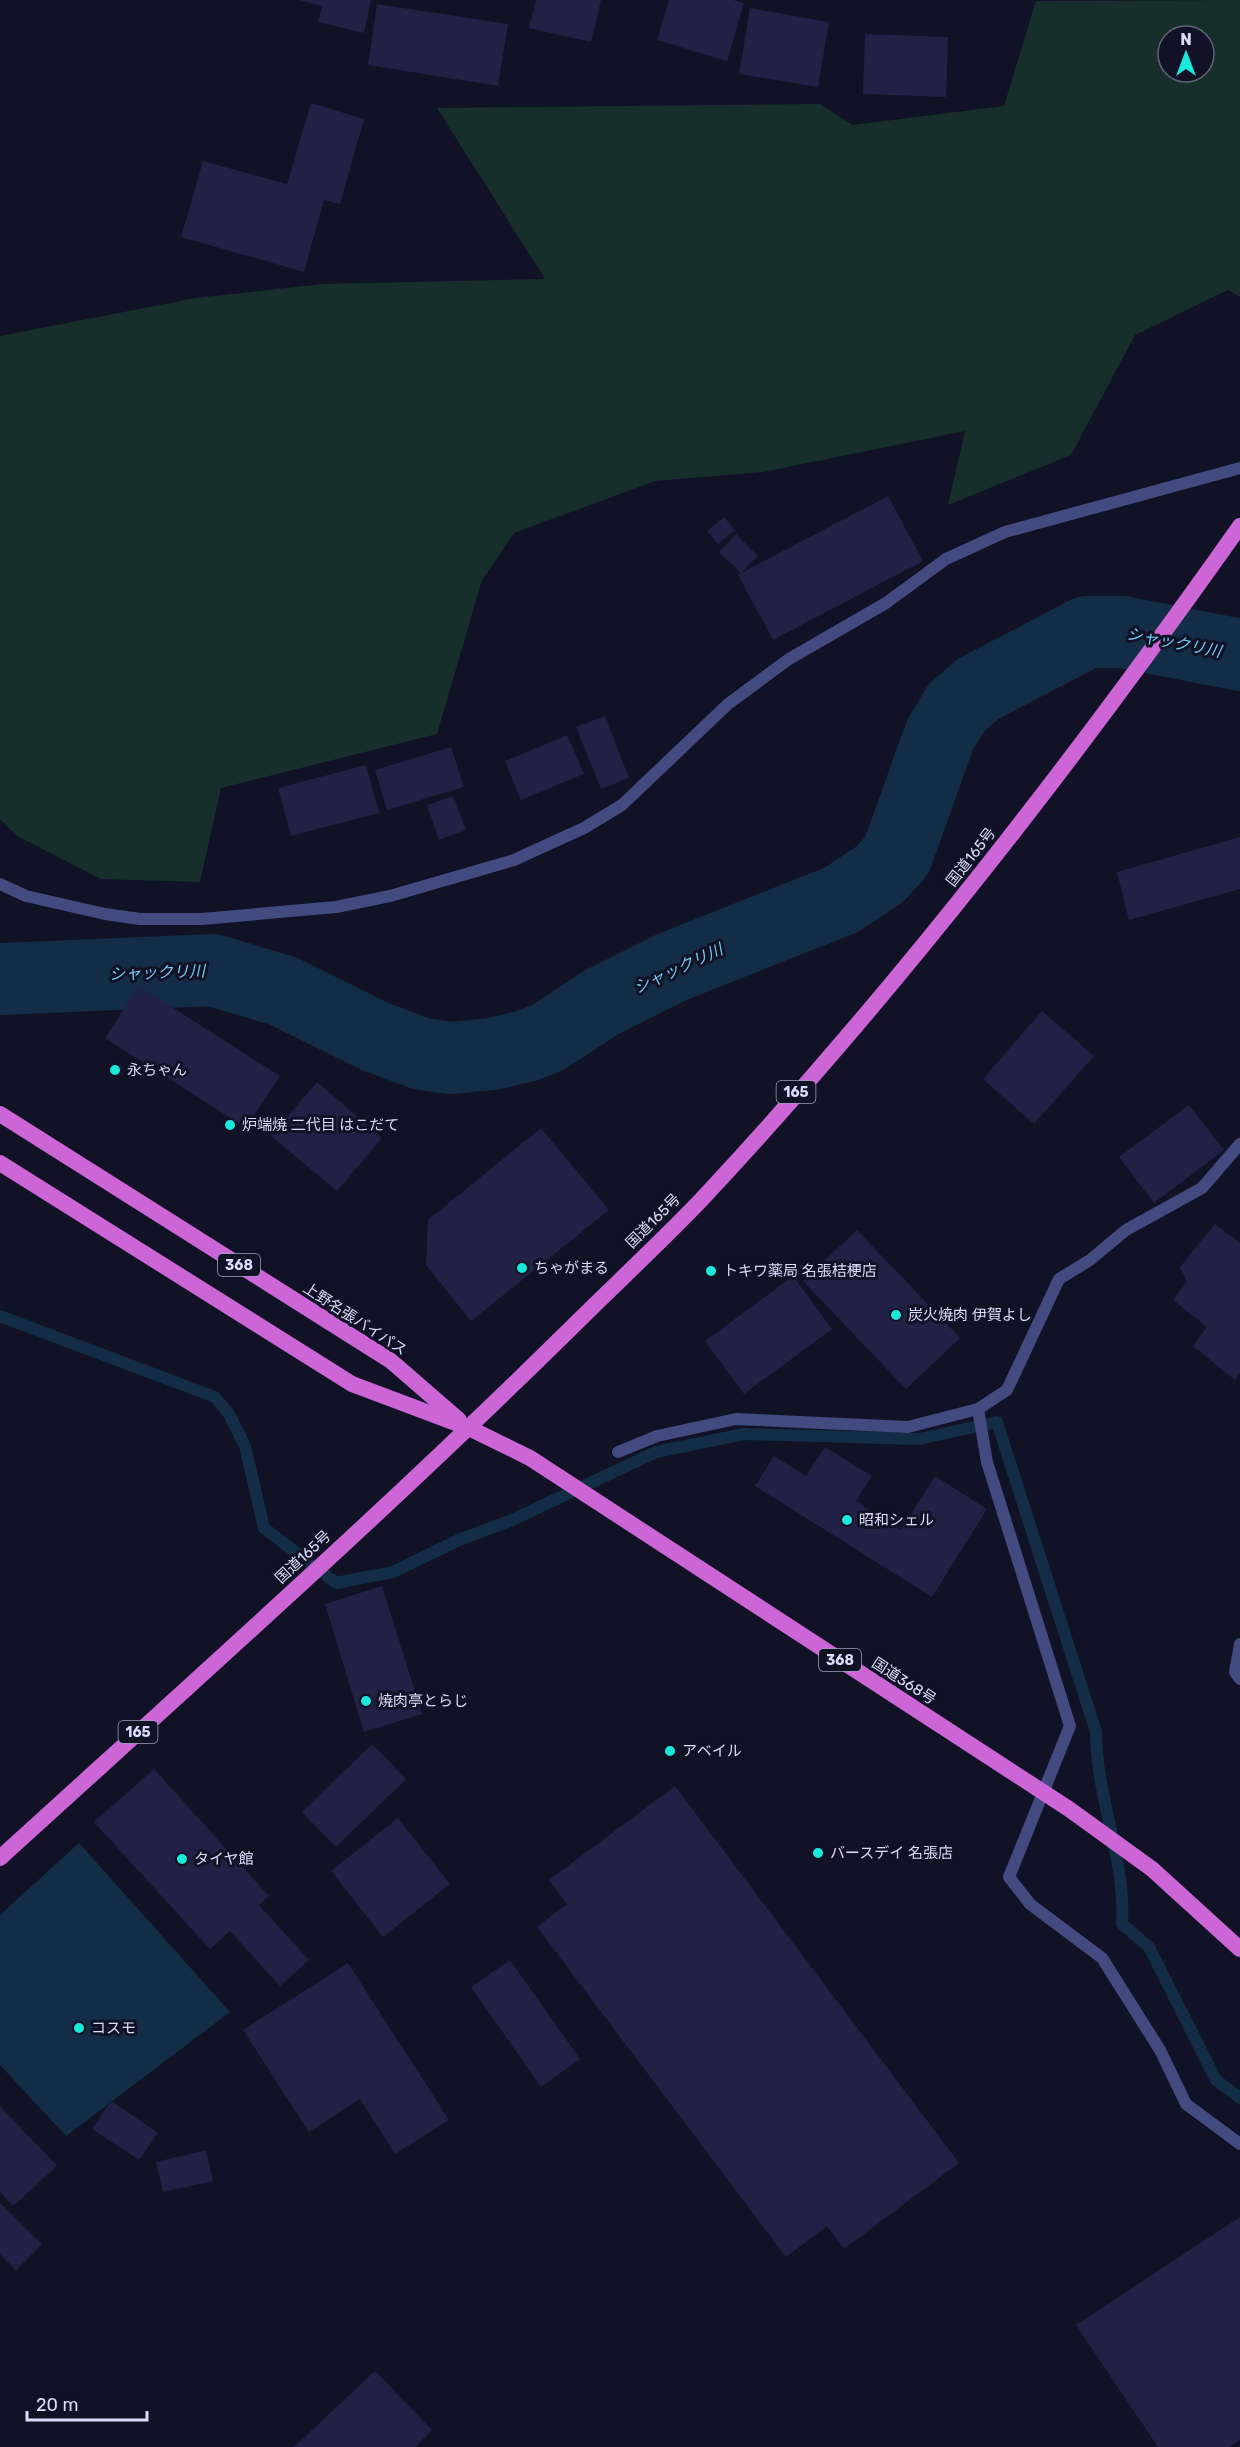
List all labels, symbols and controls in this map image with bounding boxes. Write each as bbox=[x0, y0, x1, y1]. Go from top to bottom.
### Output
north arrow bbox=[1156, 24, 1216, 84]
text: N bbox=[1180, 30, 1192, 49]
water label: シャックリ川 bbox=[1125, 624, 1225, 661]
street label: 国道165号 bbox=[943, 824, 999, 890]
water label: シャックリ川 bbox=[631, 939, 728, 997]
water label: シャックリ川 bbox=[109, 961, 207, 984]
place label: 永ちゃん bbox=[127, 1061, 187, 1079]
marker: 永ちゃん bbox=[108, 1063, 122, 1077]
road number: 165 bbox=[776, 1081, 816, 1103]
place label: 炉端焼 二代目 はこだて bbox=[242, 1116, 399, 1134]
marker: 炉端焼 二代目 はこだて bbox=[223, 1118, 237, 1132]
street label: 国道165号 bbox=[622, 1190, 684, 1252]
road number: 368 bbox=[218, 1254, 260, 1276]
place label: ちゃがまる bbox=[534, 1259, 609, 1277]
marker: ちゃがまる bbox=[515, 1261, 529, 1275]
place label: トキワ薬局 名張桔梗店 bbox=[723, 1262, 877, 1280]
marker: トキワ薬局 名張桔梗店 bbox=[704, 1264, 718, 1278]
street label: 上野名張バイパス bbox=[300, 1279, 410, 1359]
place label: 炭火焼肉 伊賀よし bbox=[908, 1306, 1032, 1324]
marker: 炭火焼肉 伊賀よし bbox=[889, 1308, 903, 1322]
place label: 昭和シェル bbox=[859, 1511, 934, 1529]
marker: 昭和シェル bbox=[840, 1513, 854, 1527]
street label: 国道165号 bbox=[271, 1527, 335, 1587]
road number: 368 bbox=[819, 1649, 861, 1671]
street label: 国道368号 bbox=[869, 1654, 939, 1708]
place label: 焼肉亭とらじ bbox=[378, 1692, 468, 1710]
marker: 焼肉亭とらじ bbox=[359, 1694, 373, 1708]
road number: 165 bbox=[118, 1721, 158, 1743]
place label: アベイル bbox=[682, 1742, 742, 1760]
marker: アベイル bbox=[663, 1744, 677, 1758]
place label: バースデイ 名張店 bbox=[830, 1844, 953, 1862]
marker: バースデイ 名張店 bbox=[811, 1846, 825, 1860]
place label: タイヤ館 bbox=[194, 1850, 254, 1868]
marker: タイヤ館 bbox=[175, 1852, 189, 1866]
place label: コスモ bbox=[91, 2019, 136, 2037]
marker: コスモ bbox=[72, 2021, 86, 2035]
scale bar bbox=[27, 2384, 147, 2422]
text: 20 m bbox=[36, 2394, 78, 2416]

